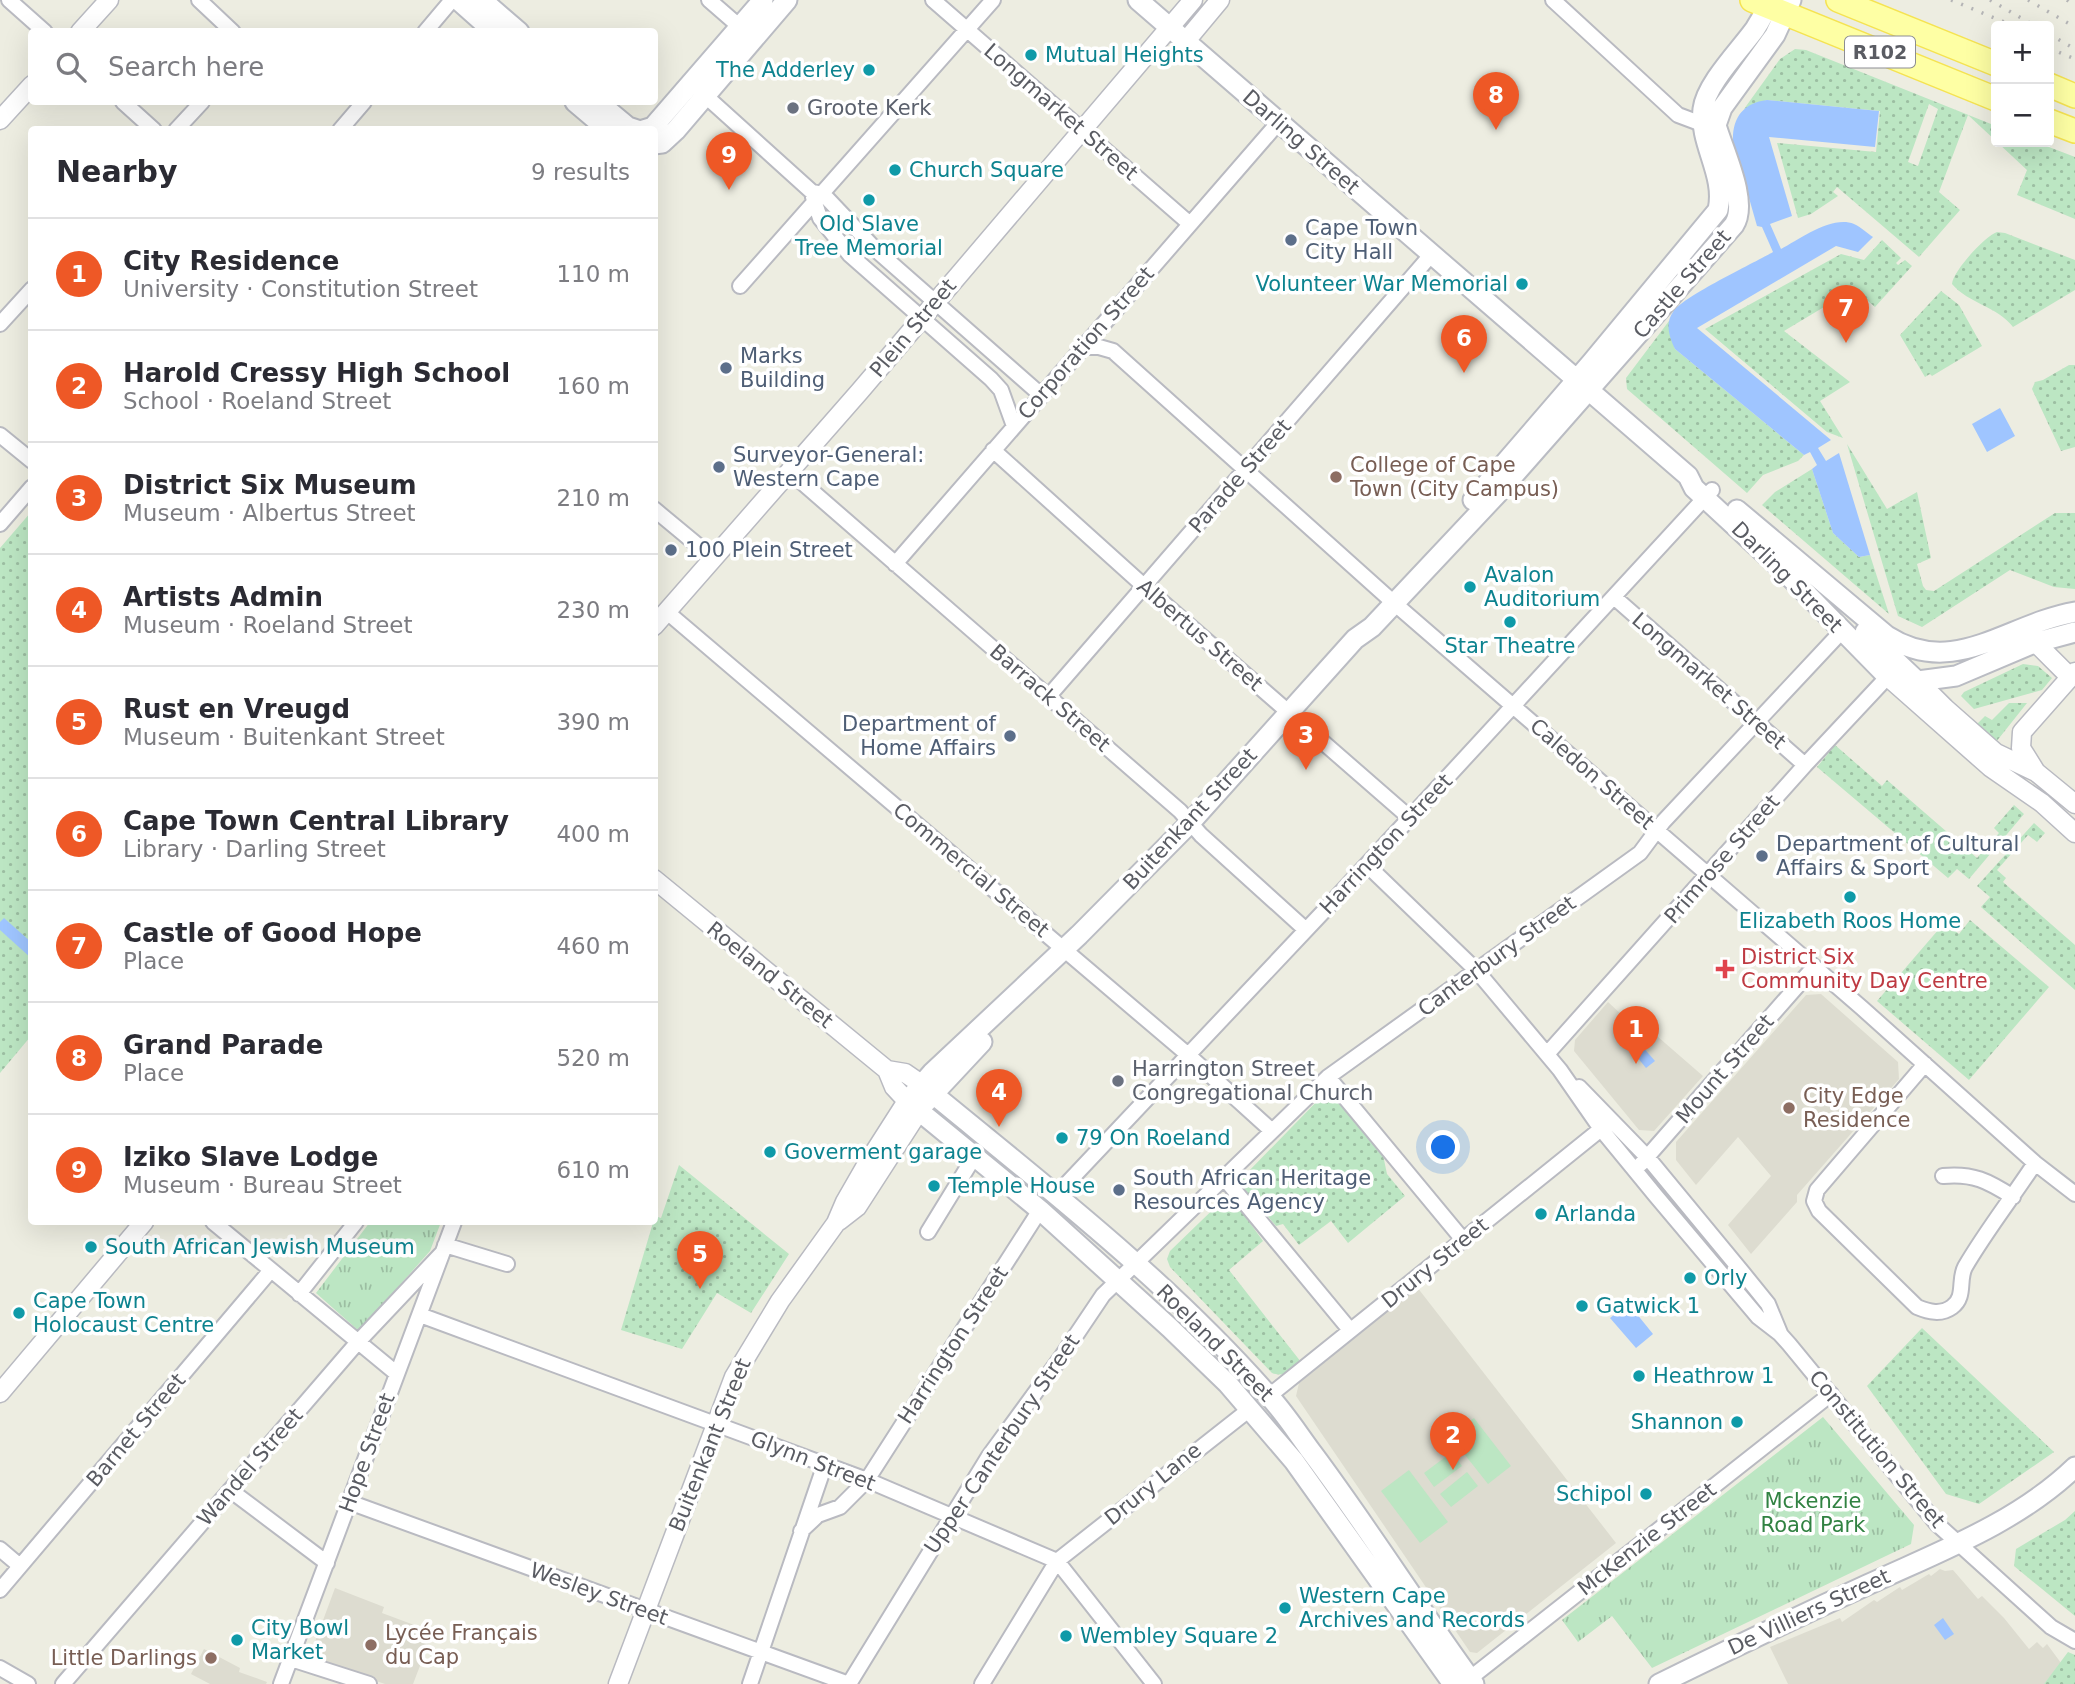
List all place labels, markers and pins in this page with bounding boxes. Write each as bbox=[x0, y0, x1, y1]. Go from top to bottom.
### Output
place label: Mutual Heights bbox=[1045, 43, 1204, 67]
marker: Mutual Heights bbox=[1023, 47, 1039, 63]
place label: The Adderley bbox=[715, 58, 855, 82]
marker: The Adderley bbox=[861, 62, 877, 78]
pin: 8 bbox=[1473, 72, 1519, 130]
place label: Groote Kerk bbox=[807, 96, 932, 120]
marker: Groote Kerk bbox=[785, 100, 801, 116]
pin: 9 bbox=[706, 132, 752, 190]
place label: Church Square bbox=[909, 158, 1064, 182]
marker: Church Square bbox=[887, 162, 903, 178]
marker: Old Slave Tree Memorial bbox=[861, 192, 877, 208]
place label: Old Slave Tree Memorial bbox=[794, 212, 943, 260]
place label: Cape Town City Hall bbox=[1305, 216, 1418, 264]
marker: Cape Town City Hall bbox=[1283, 232, 1299, 248]
place label: Volunteer War Memorial bbox=[1255, 272, 1508, 296]
marker: Volunteer War Memorial bbox=[1514, 276, 1530, 292]
pin: 7 bbox=[1823, 285, 1869, 343]
pin: 6 bbox=[1441, 315, 1487, 373]
place label: Marks Building bbox=[740, 344, 825, 392]
marker: Marks Building bbox=[718, 360, 734, 376]
place label: Surveyor-General: Western Cape bbox=[733, 443, 924, 491]
place label: College of Cape Town (City Campus) bbox=[1349, 453, 1559, 501]
marker: Surveyor-General: Western Cape bbox=[711, 459, 727, 475]
marker: College of Cape Town (City Campus) bbox=[1328, 469, 1344, 485]
place label: 100 Plein Street bbox=[685, 538, 853, 562]
marker: 100 Plein Street bbox=[663, 542, 679, 558]
place label: Avalon Auditorium bbox=[1484, 563, 1600, 611]
marker: Avalon Auditorium bbox=[1462, 579, 1478, 595]
marker: Star Theatre bbox=[1502, 614, 1518, 630]
place label: Star Theatre bbox=[1445, 634, 1576, 658]
place label: Department of Home Affairs bbox=[842, 712, 997, 760]
pin: 3 bbox=[1283, 712, 1329, 770]
marker: Department of Home Affairs bbox=[1002, 728, 1018, 744]
place label: Department of Cultural Affairs & Sport bbox=[1776, 832, 2019, 880]
marker: Department of Cultural Affairs & Sport bbox=[1754, 848, 1770, 864]
marker: Elizabeth Roos Home bbox=[1842, 889, 1858, 905]
place label: Elizabeth Roos Home bbox=[1739, 909, 1961, 933]
place label: District Six Community Day Centre bbox=[1741, 945, 1988, 993]
marker: District Six Community Day Centre bbox=[1715, 959, 1735, 979]
pin: 1 bbox=[1613, 1006, 1659, 1064]
place label: Harrington Street Congregational Church bbox=[1132, 1057, 1373, 1105]
pin: 4 bbox=[976, 1069, 1022, 1127]
marker: Harrington Street Congregational Church bbox=[1110, 1073, 1126, 1089]
place label: City Edge Residence bbox=[1803, 1084, 1910, 1132]
marker: City Edge Residence bbox=[1781, 1100, 1797, 1116]
place label: 79 On Roeland bbox=[1076, 1126, 1231, 1150]
marker: 79 On Roeland bbox=[1054, 1130, 1070, 1146]
place label: Goverment garage bbox=[784, 1140, 982, 1164]
marker: Goverment garage bbox=[762, 1144, 778, 1160]
place label: South African Heritage Resources Agency bbox=[1133, 1166, 1371, 1214]
place label: Temple House bbox=[947, 1174, 1095, 1198]
marker: Temple House bbox=[926, 1178, 942, 1194]
marker: South African Heritage Resources Agency bbox=[1111, 1182, 1127, 1198]
place label: Arlanda bbox=[1555, 1202, 1636, 1226]
marker: Arlanda bbox=[1533, 1206, 1549, 1222]
pin: 5 bbox=[677, 1231, 723, 1289]
place label: South African Jewish Museum bbox=[105, 1235, 415, 1259]
marker: South African Jewish Museum bbox=[83, 1239, 99, 1255]
place label: Orly bbox=[1704, 1266, 1747, 1290]
marker: Orly bbox=[1682, 1270, 1698, 1286]
place label: Cape Town Holocaust Centre bbox=[33, 1289, 214, 1337]
place label: Gatwick 1 bbox=[1596, 1294, 1700, 1318]
marker: Gatwick 1 bbox=[1574, 1298, 1590, 1314]
marker: Cape Town Holocaust Centre bbox=[11, 1305, 27, 1321]
place label: Heathrow 1 bbox=[1653, 1364, 1774, 1388]
marker: Heathrow 1 bbox=[1631, 1368, 1647, 1384]
place label: Shannon bbox=[1631, 1410, 1723, 1434]
pin: 2 bbox=[1430, 1412, 1476, 1470]
marker: Shannon bbox=[1729, 1414, 1745, 1430]
place label: Schipol bbox=[1556, 1482, 1632, 1506]
marker: Schipol bbox=[1638, 1486, 1654, 1502]
place label: Western Cape Archives and Records bbox=[1299, 1584, 1525, 1632]
marker: Western Cape Archives and Records bbox=[1277, 1600, 1293, 1616]
place label: City Bowl Market bbox=[251, 1616, 349, 1664]
place label: Lycée Français du Cap bbox=[385, 1621, 538, 1669]
place label: Wembley Square 2 bbox=[1080, 1624, 1278, 1648]
marker: Wembley Square 2 bbox=[1058, 1628, 1074, 1644]
marker: City Bowl Market bbox=[229, 1632, 245, 1648]
marker: Lycée Français du Cap bbox=[363, 1637, 379, 1653]
place label: Little Darlings bbox=[51, 1646, 197, 1670]
marker: Little Darlings bbox=[203, 1650, 219, 1666]

